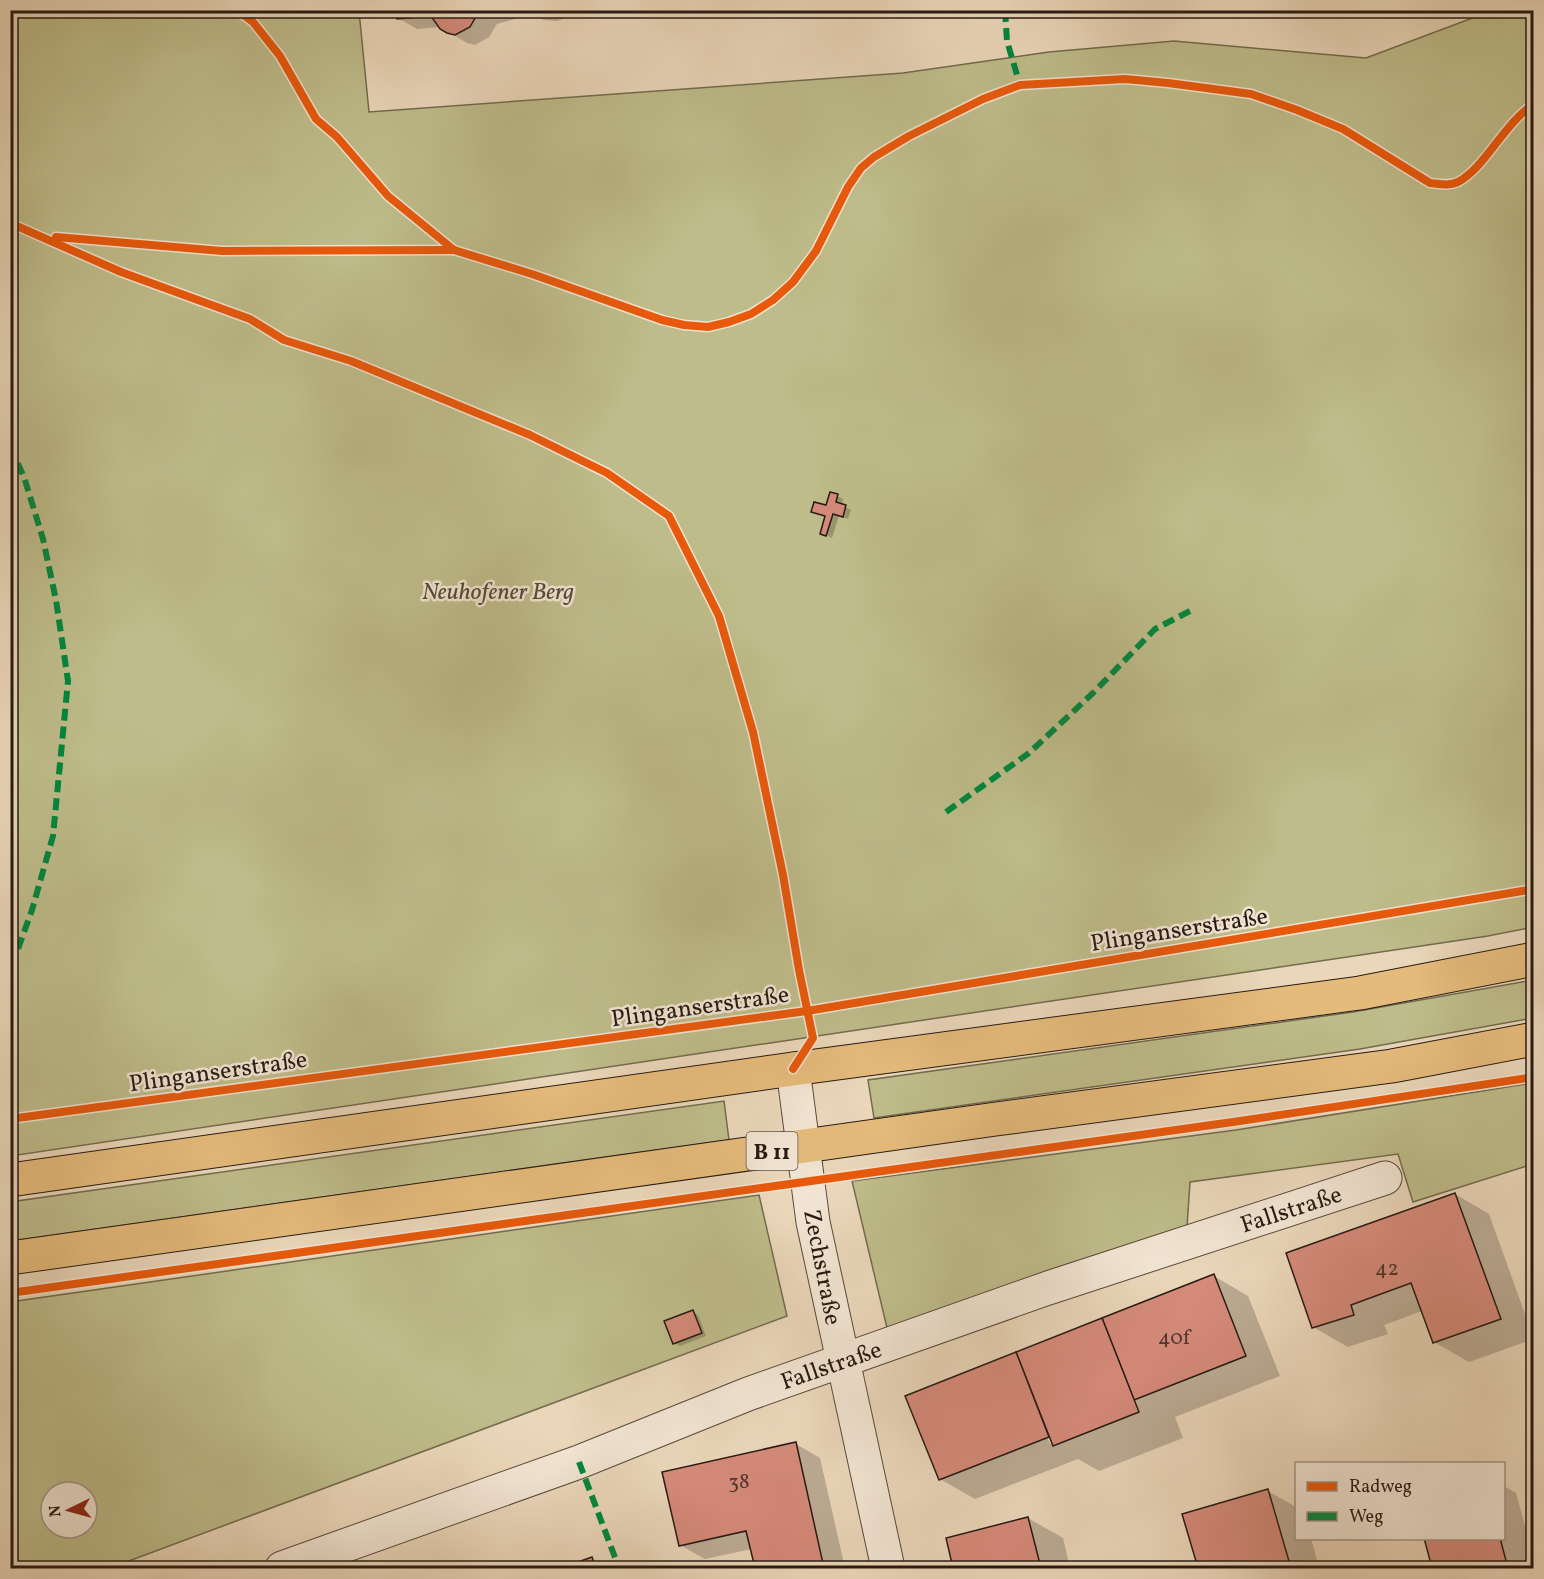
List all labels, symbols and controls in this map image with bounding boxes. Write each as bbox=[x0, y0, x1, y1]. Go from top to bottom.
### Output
park label: Neuhofener Berg bbox=[422, 576, 574, 610]
street label: Plinganserstraße bbox=[1088, 900, 1271, 962]
street label: Plinganserstraße bbox=[609, 979, 791, 1037]
street label: Plinganserstraße bbox=[127, 1044, 309, 1102]
road number: B 11 bbox=[746, 1132, 798, 1170]
street label: Fallstraße bbox=[1236, 1179, 1347, 1243]
street label: Zechstraße bbox=[793, 1207, 849, 1328]
house number: 42 bbox=[1375, 1255, 1399, 1284]
house number: 40f bbox=[1158, 1324, 1192, 1353]
street label: Fallstraße bbox=[776, 1334, 887, 1400]
legend bbox=[1295, 1462, 1505, 1540]
house number: 38 bbox=[728, 1468, 750, 1497]
text: Radweg bbox=[1349, 1475, 1412, 1500]
north arrow bbox=[39, 1480, 99, 1540]
text: N bbox=[45, 1504, 68, 1518]
text: Weg bbox=[1349, 1505, 1383, 1530]

